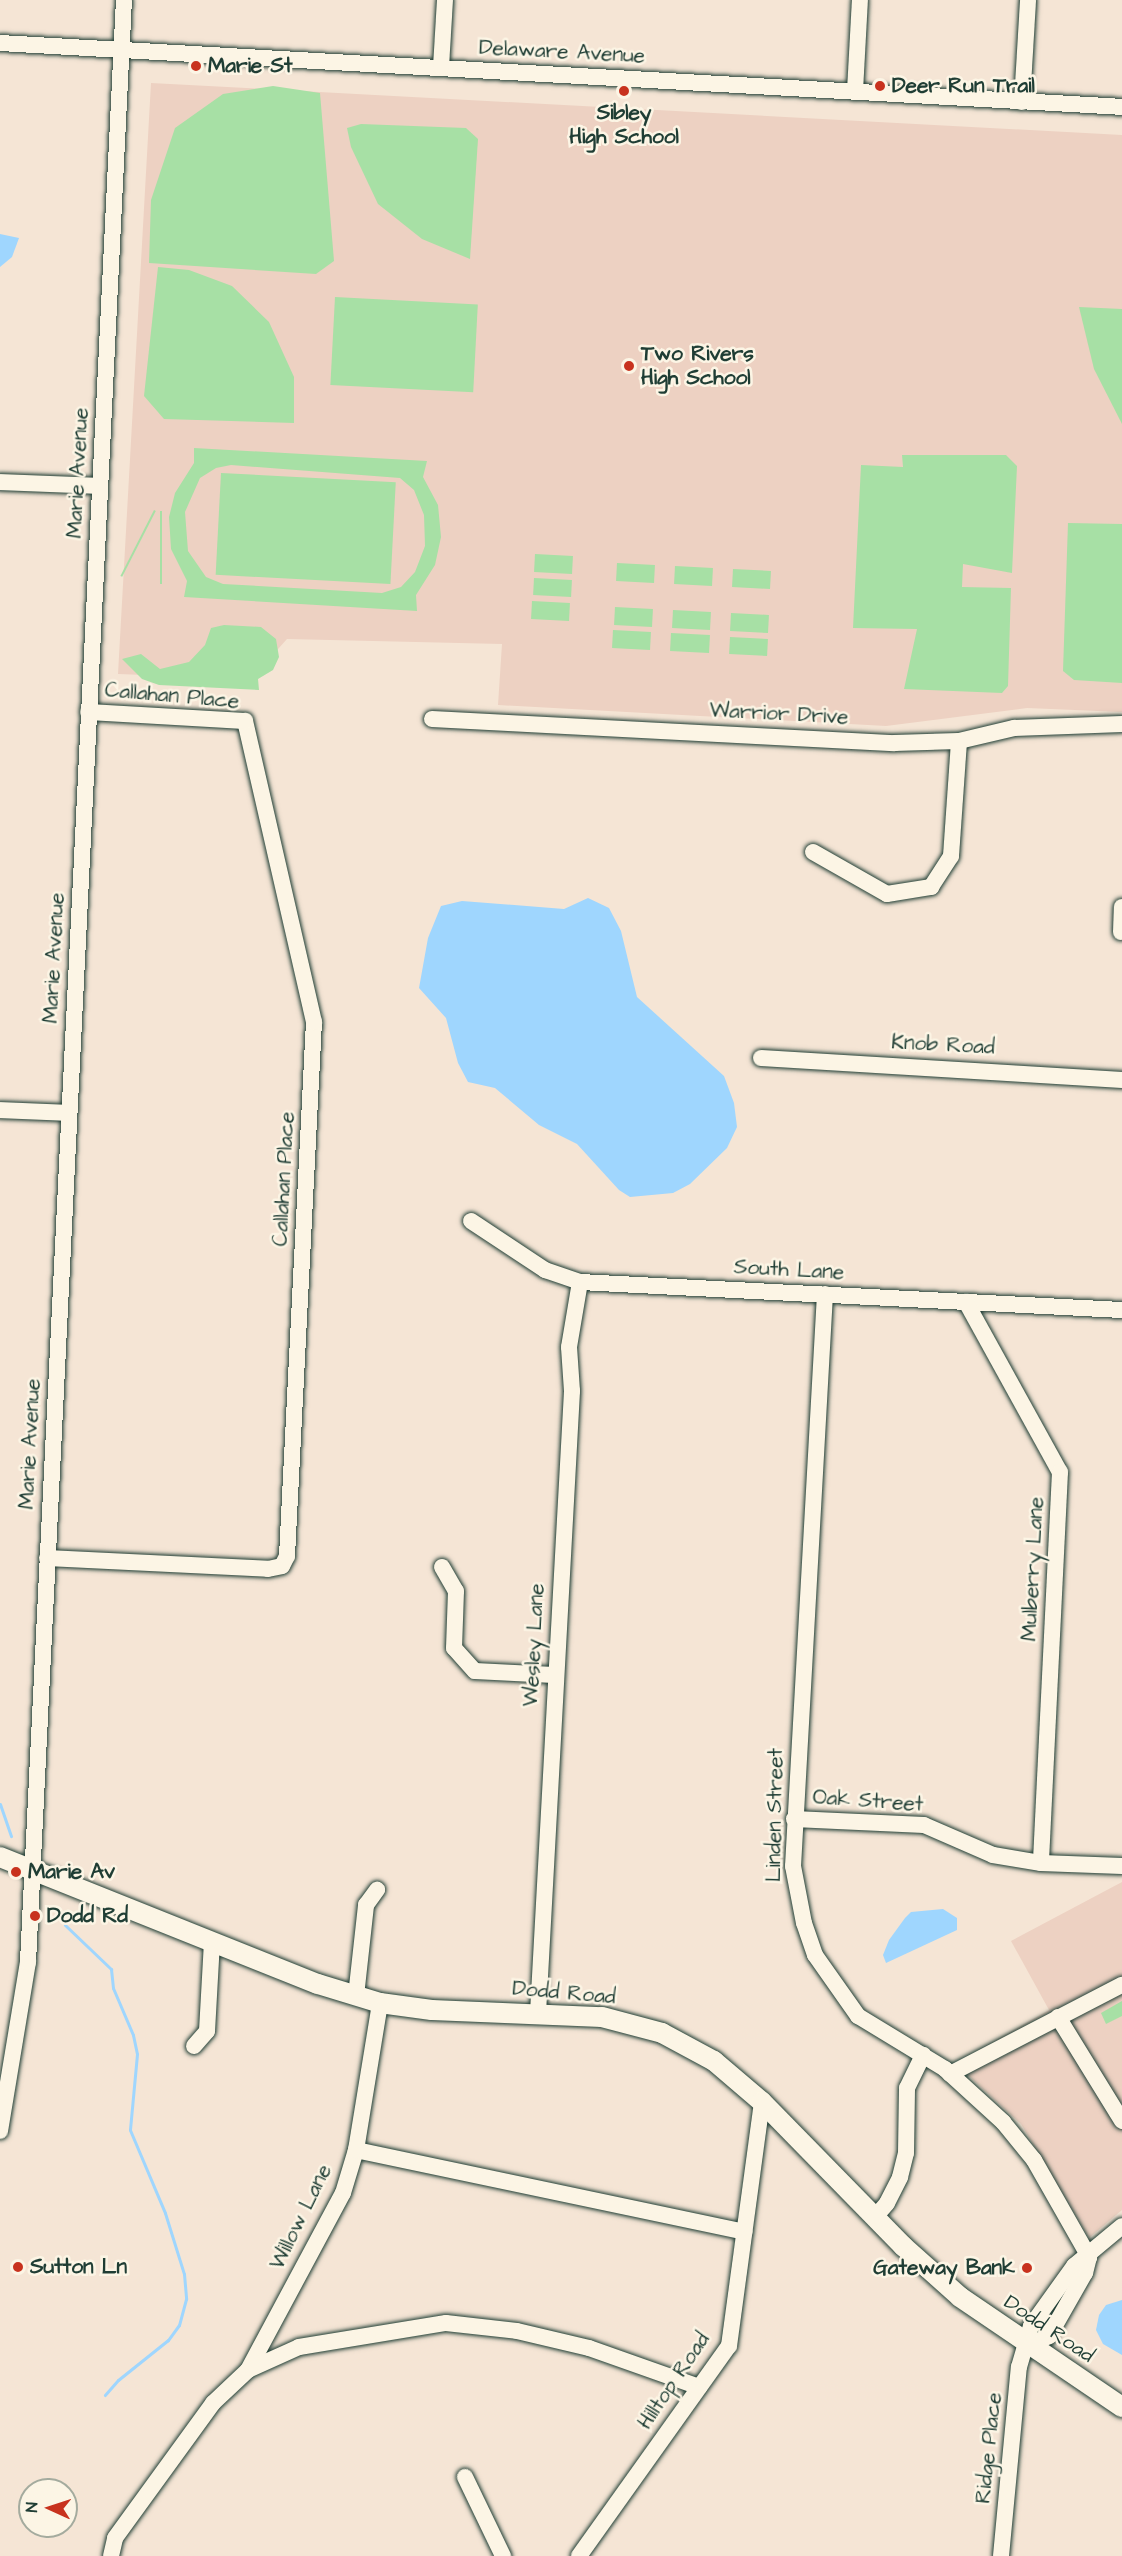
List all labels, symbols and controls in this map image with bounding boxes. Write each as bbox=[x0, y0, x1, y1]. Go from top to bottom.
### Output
street label: Delaware Avenue bbox=[478, 35, 646, 69]
place label: Marie St bbox=[208, 53, 293, 79]
marker: Marie St bbox=[189, 59, 203, 73]
place label: Deer Run Trail bbox=[892, 73, 1035, 99]
marker: Deer Run Trail bbox=[873, 79, 887, 93]
marker: Sibley High School bbox=[617, 84, 631, 98]
place label: Sibley High School bbox=[569, 100, 679, 150]
place label: Two Rivers High School bbox=[641, 341, 754, 391]
marker: Two Rivers High School bbox=[622, 359, 636, 373]
street label: Marie Avenue bbox=[62, 407, 94, 539]
street label: Callahan Place bbox=[104, 678, 240, 714]
street label: Warrior Drive bbox=[709, 698, 849, 730]
street label: Marie Avenue bbox=[38, 892, 70, 1024]
street label: Knob Road bbox=[891, 1030, 995, 1060]
street label: Callahan Place bbox=[268, 1111, 300, 1247]
street label: South Lane bbox=[733, 1255, 845, 1285]
street label: Marie Avenue bbox=[14, 1378, 46, 1510]
street label: Mulberry Lane bbox=[1017, 1496, 1049, 1642]
street label: Wesley Lane bbox=[518, 1583, 550, 1707]
street label: Linden Street bbox=[761, 1748, 789, 1882]
street label: Oak Street bbox=[812, 1785, 924, 1817]
place label: Marie Av bbox=[28, 1859, 115, 1885]
marker: Marie Av bbox=[9, 1865, 23, 1879]
place label: Dodd Rd bbox=[47, 1903, 128, 1929]
marker: Dodd Rd bbox=[28, 1909, 42, 1923]
street label: Dodd Road bbox=[511, 1976, 617, 2010]
street label: Willow Lane bbox=[265, 2160, 337, 2274]
place label: Sutton Ln bbox=[30, 2254, 127, 2280]
place label: Gateway Bank bbox=[873, 2255, 1015, 2281]
marker: Sutton Ln bbox=[11, 2260, 25, 2274]
marker: Gateway Bank bbox=[1020, 2261, 1034, 2275]
street label: Dodd Road bbox=[999, 2290, 1099, 2368]
street label: Hilltop Road bbox=[632, 2328, 716, 2434]
street label: Ridge Place bbox=[971, 2391, 1007, 2505]
north arrow bbox=[18, 2478, 78, 2538]
text: N bbox=[21, 2502, 43, 2513]

